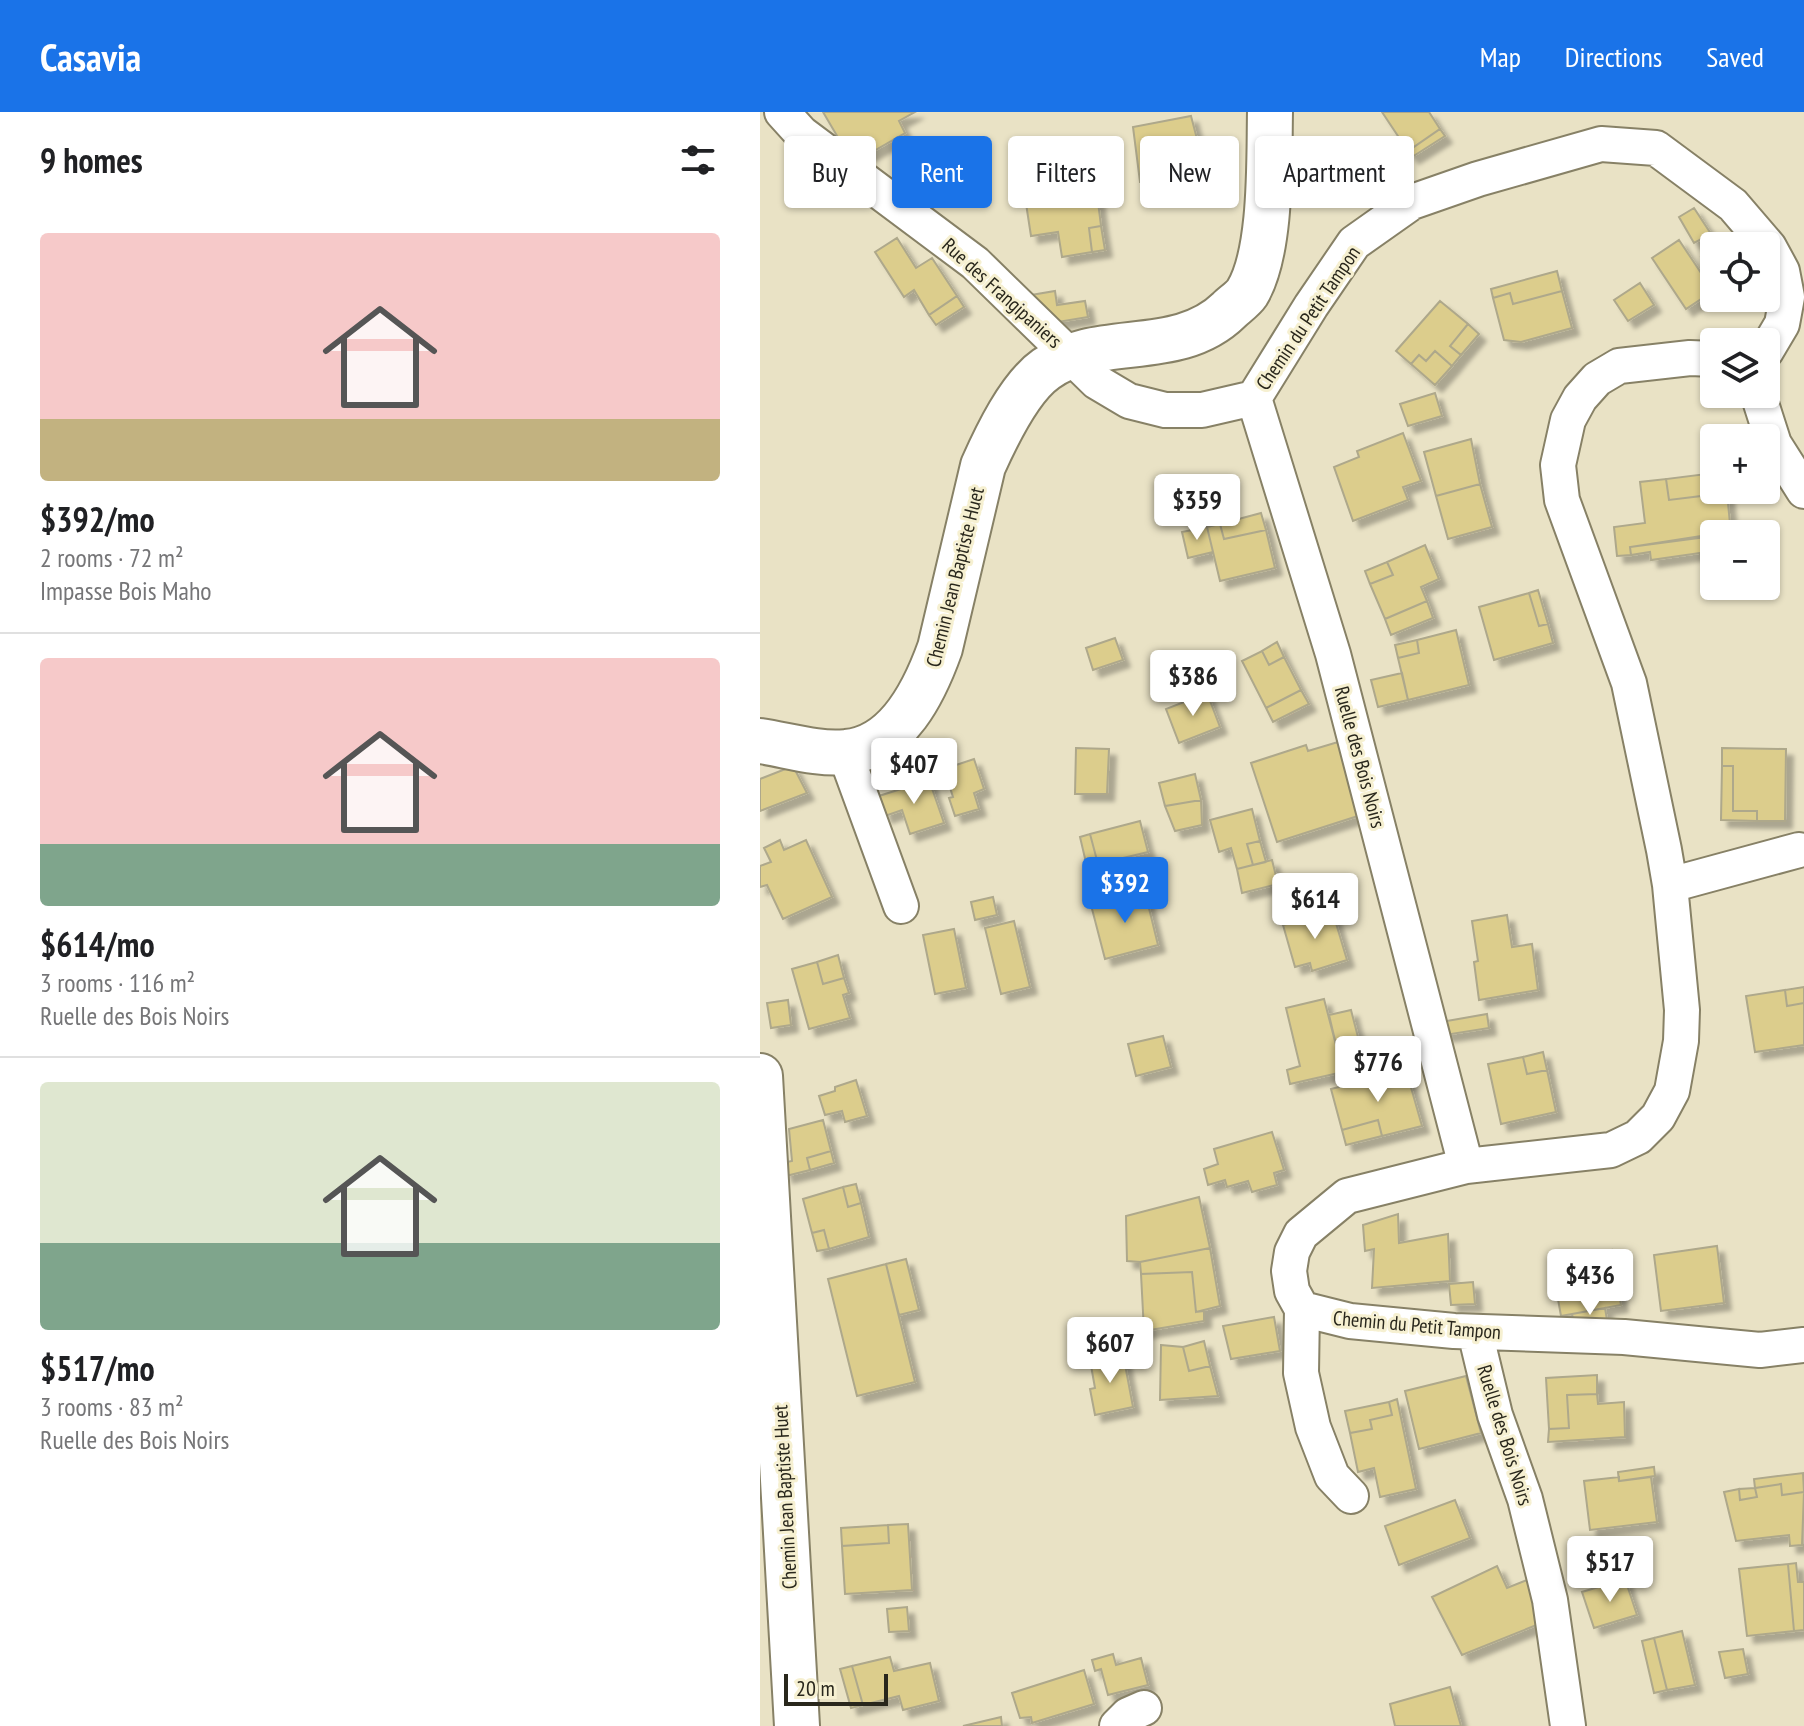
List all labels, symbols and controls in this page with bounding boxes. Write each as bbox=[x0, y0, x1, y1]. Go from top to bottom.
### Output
text: Casavia bbox=[40, 32, 141, 81]
text: Map bbox=[1480, 38, 1521, 75]
text: Directions bbox=[1565, 38, 1662, 75]
text: Saved bbox=[1706, 38, 1764, 75]
chip: Buy bbox=[784, 136, 876, 208]
chip: Rent bbox=[892, 136, 992, 208]
chip: Filters bbox=[1008, 136, 1124, 208]
chip: New bbox=[1140, 136, 1239, 208]
chip: Apartment bbox=[1255, 136, 1414, 208]
text: 9 homes bbox=[40, 138, 143, 182]
icon: filters bbox=[676, 138, 720, 182]
street label: Rue des Frangipaniers bbox=[937, 232, 1068, 354]
map controls bbox=[1700, 232, 1780, 600]
button: locate bbox=[1700, 232, 1780, 312]
street label: Chemin du Petit Tampon bbox=[1250, 241, 1366, 395]
icon: home bbox=[308, 285, 452, 429]
button: layers bbox=[1700, 328, 1780, 408]
button: + bbox=[1700, 424, 1780, 504]
pin: $359 bbox=[1150, 474, 1244, 542]
text: $359 bbox=[1172, 483, 1222, 516]
street label: Chemin Jean Baptiste Huet bbox=[920, 484, 990, 670]
text: $392/mo bbox=[40, 497, 155, 541]
button: − bbox=[1700, 520, 1780, 600]
text: 2 rooms · 72 m² bbox=[40, 541, 184, 574]
text: Impasse Bois Maho bbox=[40, 574, 212, 607]
pin: $386 bbox=[1146, 650, 1240, 718]
text: $386 bbox=[1168, 659, 1218, 692]
street label: Ruelle des Bois Noirs bbox=[1329, 683, 1391, 831]
icon: home bbox=[308, 710, 452, 854]
pin: $407 bbox=[867, 738, 961, 806]
text: $407 bbox=[889, 747, 939, 780]
pin: $392 bbox=[1078, 857, 1172, 925]
text: $392 bbox=[1100, 866, 1150, 899]
pin: $614 bbox=[1268, 873, 1362, 941]
text: $614 bbox=[1290, 882, 1340, 915]
text: $614/mo bbox=[40, 922, 155, 966]
text: 3 rooms · 116 m² bbox=[40, 966, 195, 999]
text: Ruelle des Bois Noirs bbox=[40, 999, 229, 1032]
pin: $776 bbox=[1331, 1036, 1425, 1104]
text: $776 bbox=[1353, 1045, 1403, 1078]
icon: home bbox=[308, 1134, 452, 1278]
pin: $436 bbox=[1543, 1249, 1637, 1317]
text: $436 bbox=[1565, 1258, 1615, 1291]
street label: Chemin du Petit Tampon bbox=[1332, 1305, 1502, 1345]
pin: $607 bbox=[1063, 1317, 1157, 1385]
text: $607 bbox=[1085, 1326, 1135, 1359]
text: $517/mo bbox=[40, 1346, 155, 1390]
street label: Ruelle des Bois Noirs bbox=[1471, 1362, 1539, 1509]
text: 3 rooms · 83 m² bbox=[40, 1390, 184, 1423]
street label: Chemin Jean Baptiste Huet bbox=[767, 1404, 803, 1590]
text: Ruelle des Bois Noirs bbox=[40, 1423, 229, 1456]
pin: $517 bbox=[1563, 1536, 1657, 1604]
text: $517 bbox=[1585, 1545, 1635, 1578]
scale bar bbox=[784, 1670, 888, 1706]
text: 20 m bbox=[796, 1674, 835, 1702]

